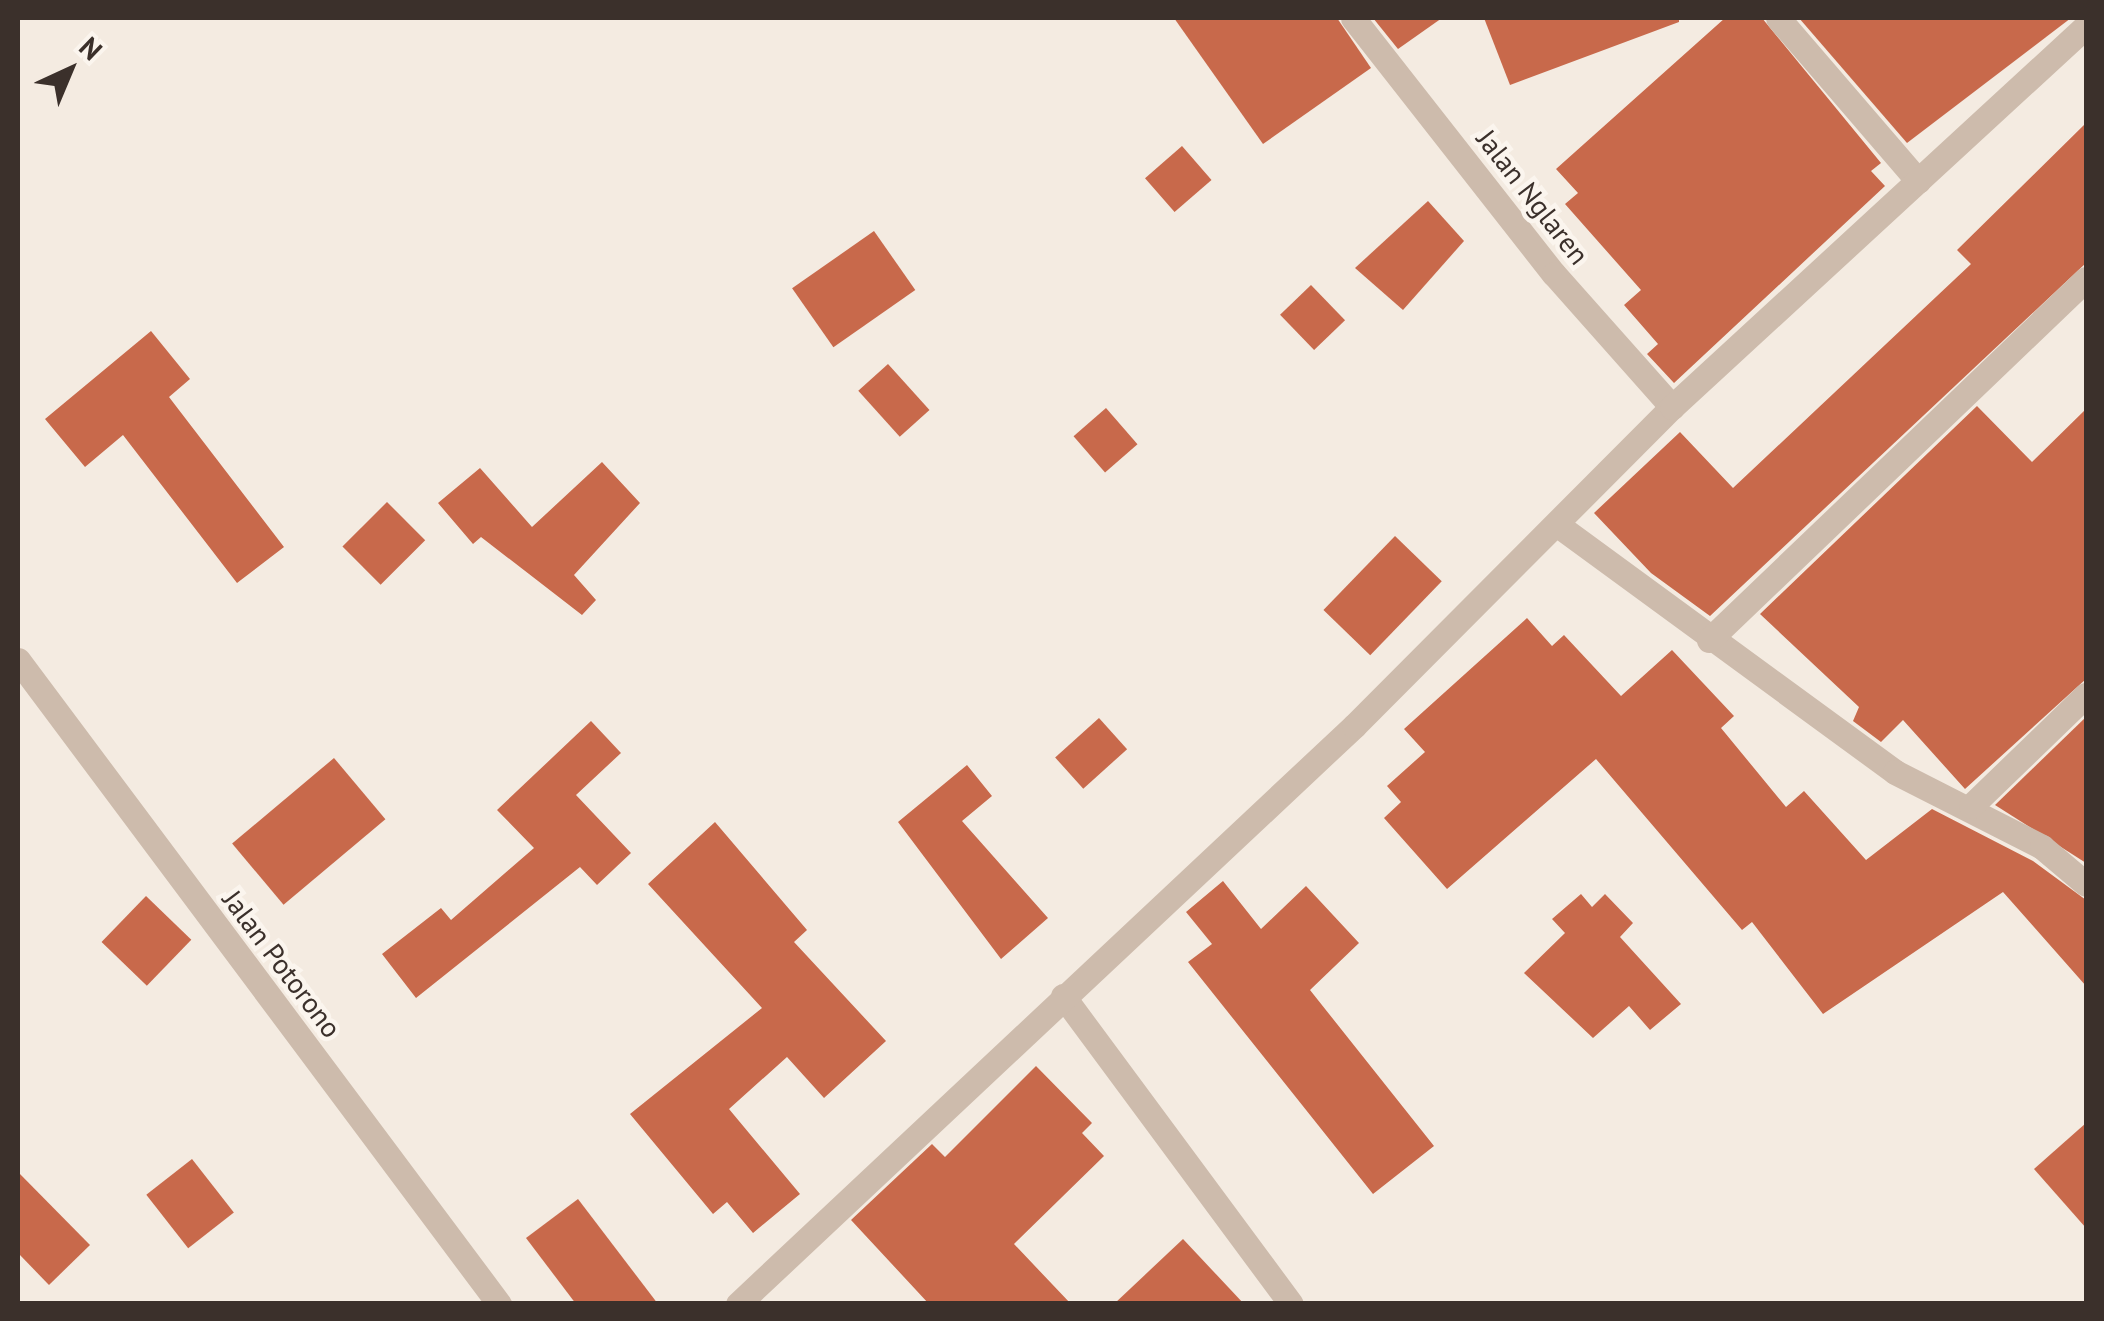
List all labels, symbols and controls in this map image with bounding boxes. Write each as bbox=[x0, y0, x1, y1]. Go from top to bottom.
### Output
north arrow bbox=[20, 20, 120, 120]
text: N bbox=[72, 28, 111, 68]
street label: Jalan Nglaren bbox=[1470, 123, 1596, 271]
street label: Jalan Potorono bbox=[216, 884, 348, 1044]

